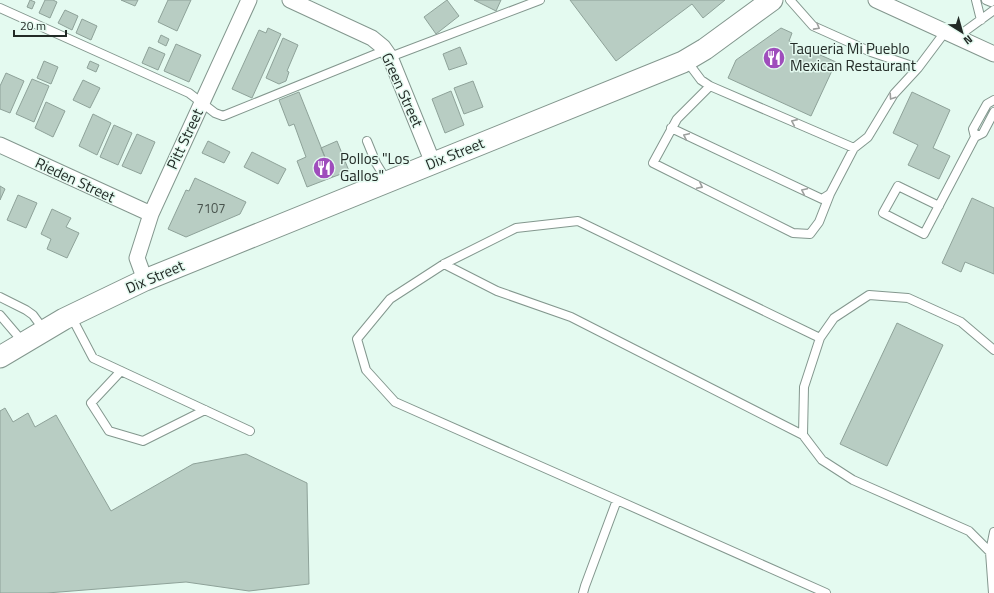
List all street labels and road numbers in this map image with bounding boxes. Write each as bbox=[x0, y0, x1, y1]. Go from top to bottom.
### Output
street label: Green Street bbox=[376, 49, 429, 131]
street label: Pitt Street bbox=[160, 104, 209, 173]
street label: Dix Street bbox=[422, 131, 488, 176]
street label: Rieden Street bbox=[32, 151, 120, 208]
street label: Dix Street bbox=[122, 254, 188, 299]

